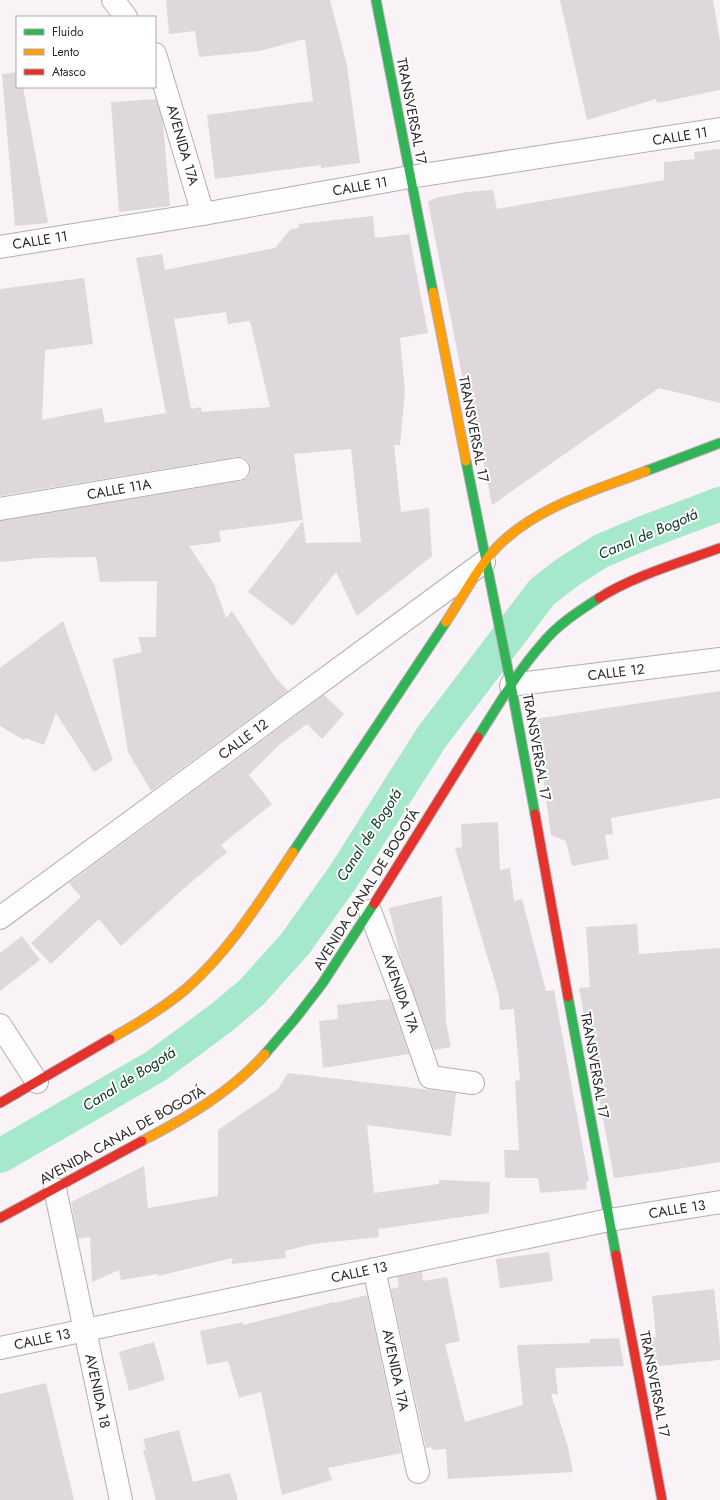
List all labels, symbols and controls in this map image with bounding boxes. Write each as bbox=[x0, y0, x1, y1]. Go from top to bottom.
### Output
legend bbox=[16, 16, 156, 88]
text: Fluido bbox=[52, 23, 84, 41]
text: Lento bbox=[52, 43, 80, 61]
street label: TRANSVERSAL 17 bbox=[392, 56, 432, 167]
text: Atasco bbox=[52, 63, 86, 81]
street label: AVENIDA 17A bbox=[162, 102, 204, 188]
street label: CALLE 11 bbox=[651, 122, 709, 150]
street label: CALLE 11 bbox=[331, 171, 389, 201]
street label: CALLE 11 bbox=[11, 226, 69, 254]
street label: TRANSVERSAL 17 bbox=[454, 374, 494, 485]
street label: CALLE 11A bbox=[85, 473, 153, 504]
water label: Canal de Bogotá bbox=[595, 503, 702, 565]
street label: CALLE 12 bbox=[586, 659, 646, 685]
street label: TRANSVERSAL 17 bbox=[518, 692, 556, 803]
street label: CALLE 12 bbox=[214, 714, 272, 764]
water label: Canal de Bogotá bbox=[331, 784, 408, 886]
street label: AVENIDA CANAL DE BOGOTÁ bbox=[308, 804, 424, 974]
street label: AVENIDA 17A bbox=[377, 951, 425, 1036]
street label: TRANSVERSAL 17 bbox=[576, 1010, 614, 1121]
water label: Canal de Bogotá bbox=[78, 1041, 181, 1117]
street label: AVENIDA CANAL DE BOGOTÁ bbox=[35, 1081, 209, 1189]
street label: CALLE 13 bbox=[647, 1195, 707, 1223]
street label: CALLE 13 bbox=[329, 1256, 389, 1288]
street label: CALLE 13 bbox=[12, 1323, 72, 1355]
street label: AVENIDA 17A bbox=[378, 1327, 415, 1413]
street label: TRANSVERSAL 17 bbox=[635, 1329, 675, 1440]
street label: AVENIDA 18 bbox=[80, 1352, 116, 1430]

